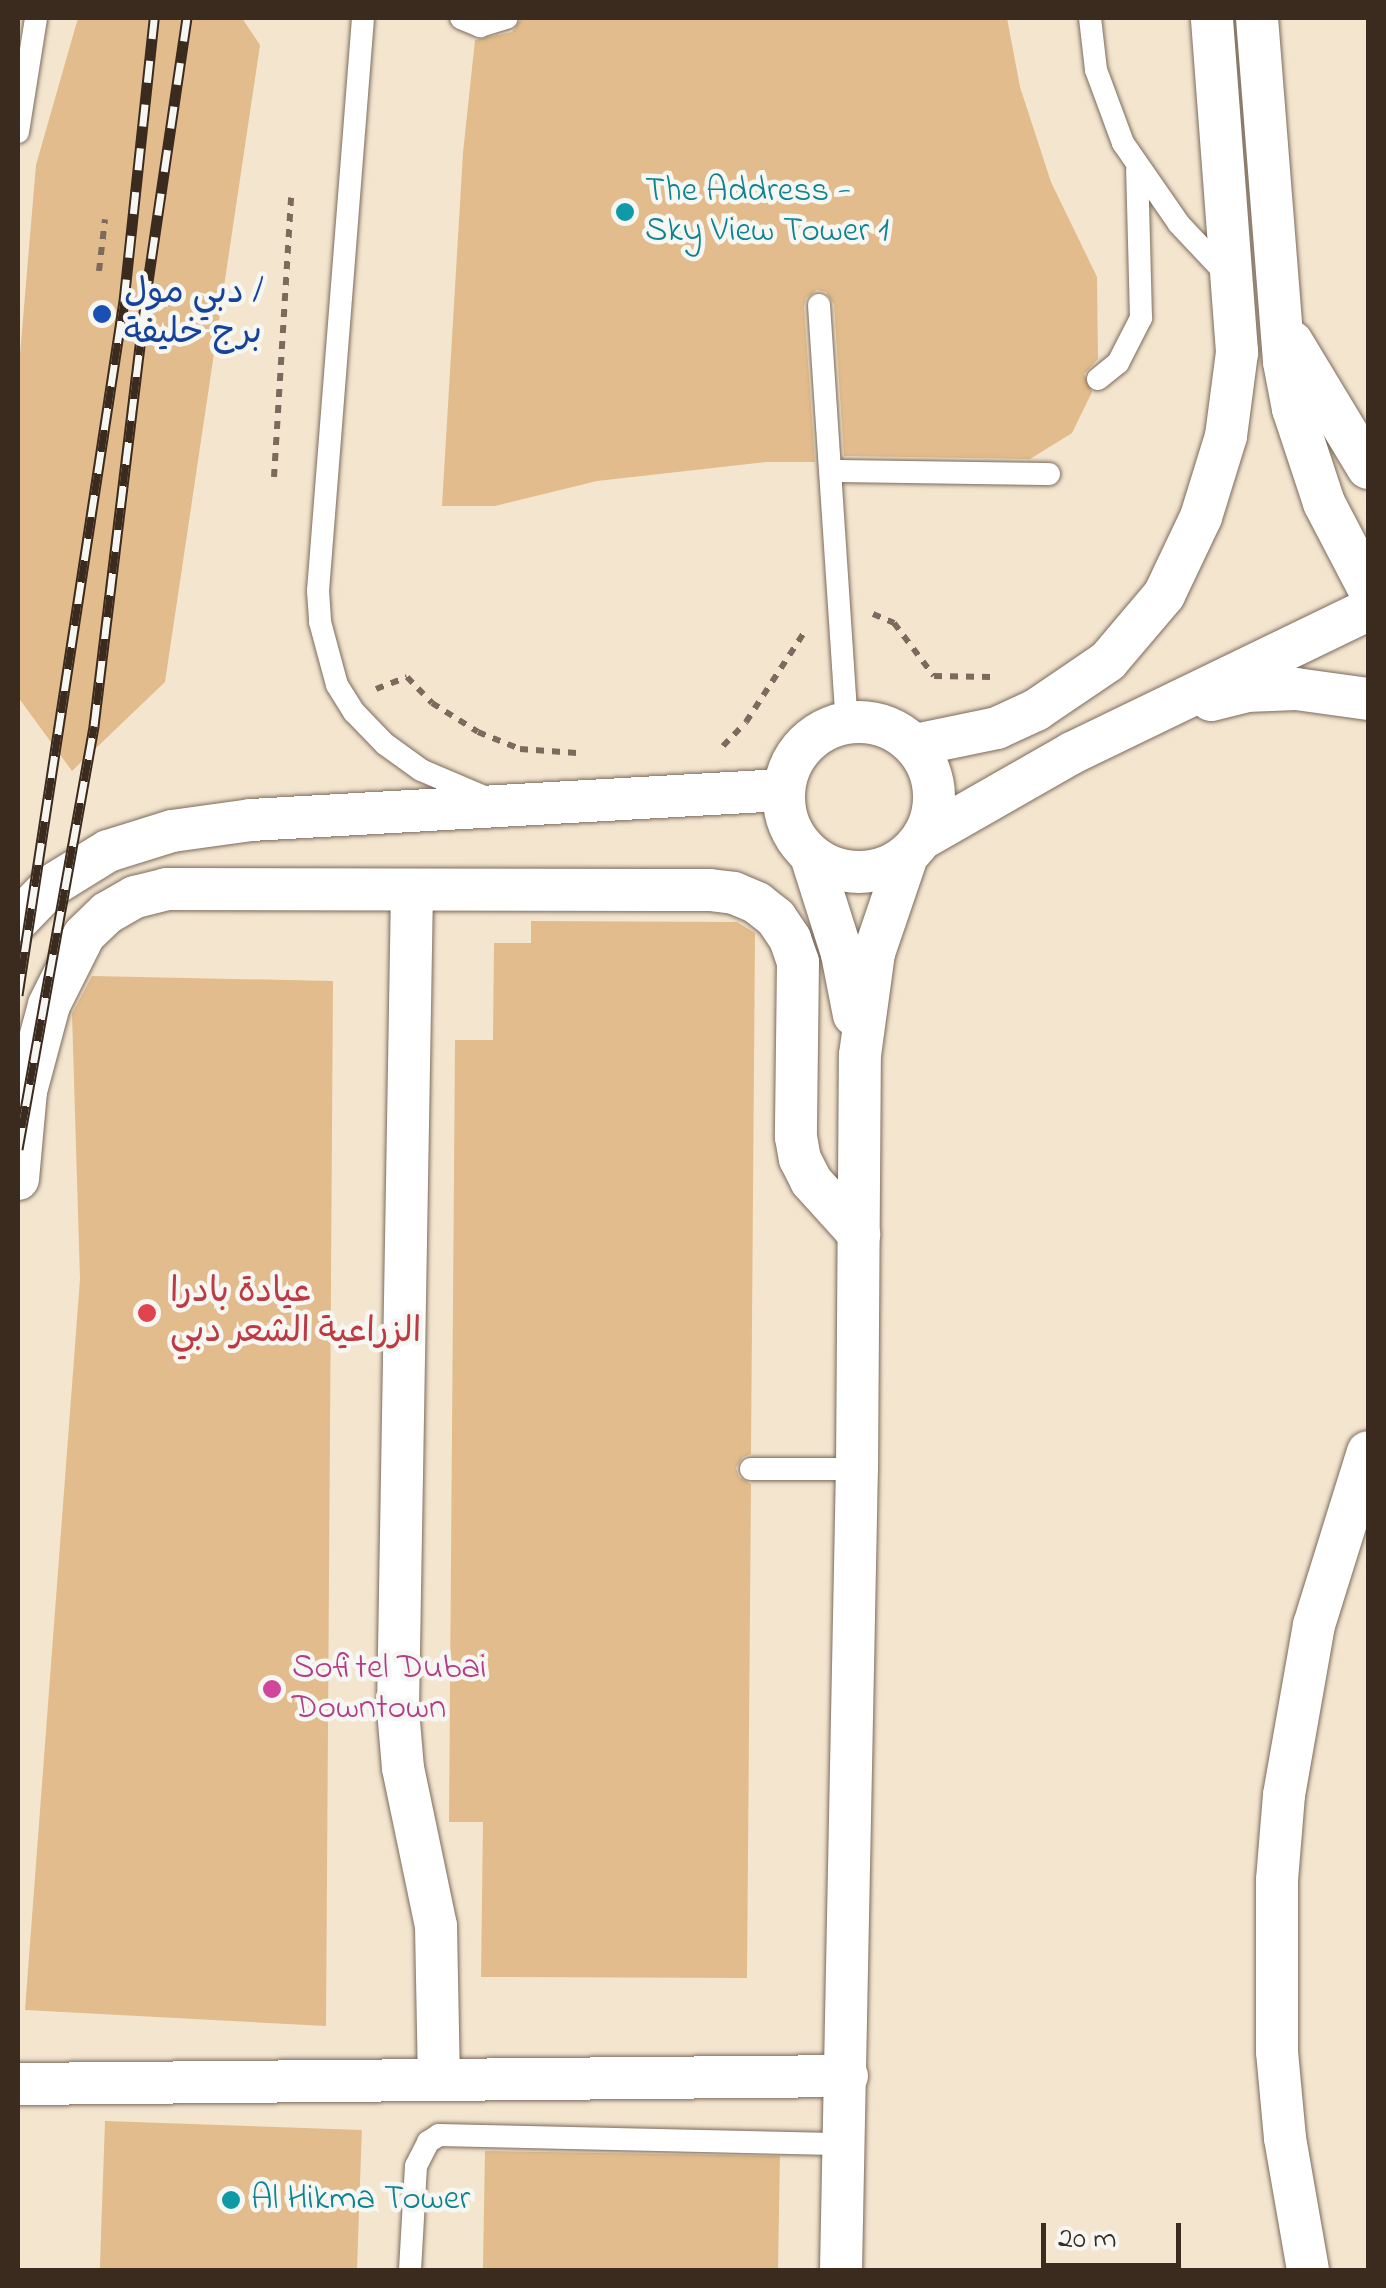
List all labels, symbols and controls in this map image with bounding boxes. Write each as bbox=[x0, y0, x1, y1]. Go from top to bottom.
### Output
place label: The Address - Sky View Tower 1 bbox=[645, 171, 889, 253]
marker: The Address - Sky View Tower 1 bbox=[614, 201, 636, 223]
place label: دبي مول / برج خليفة bbox=[124, 273, 264, 355]
marker: دبي مول / برج خليفة bbox=[89, 301, 115, 327]
place label: عيادة بادرا الزراعية الشعر دبي bbox=[170, 1272, 421, 1354]
marker: عيادة بادرا الزراعية الشعر دبي bbox=[134, 1300, 160, 1326]
place label: Sofitel Dubai Downtown bbox=[292, 1648, 487, 1730]
marker: Sofitel Dubai Downtown bbox=[261, 1678, 283, 1700]
place label: Al Hikma Tower bbox=[251, 2179, 470, 2221]
marker: Al Hikma Tower bbox=[220, 2189, 242, 2211]
scale bar bbox=[1046, 2203, 1186, 2265]
text: 20 m bbox=[1058, 2218, 1117, 2262]

